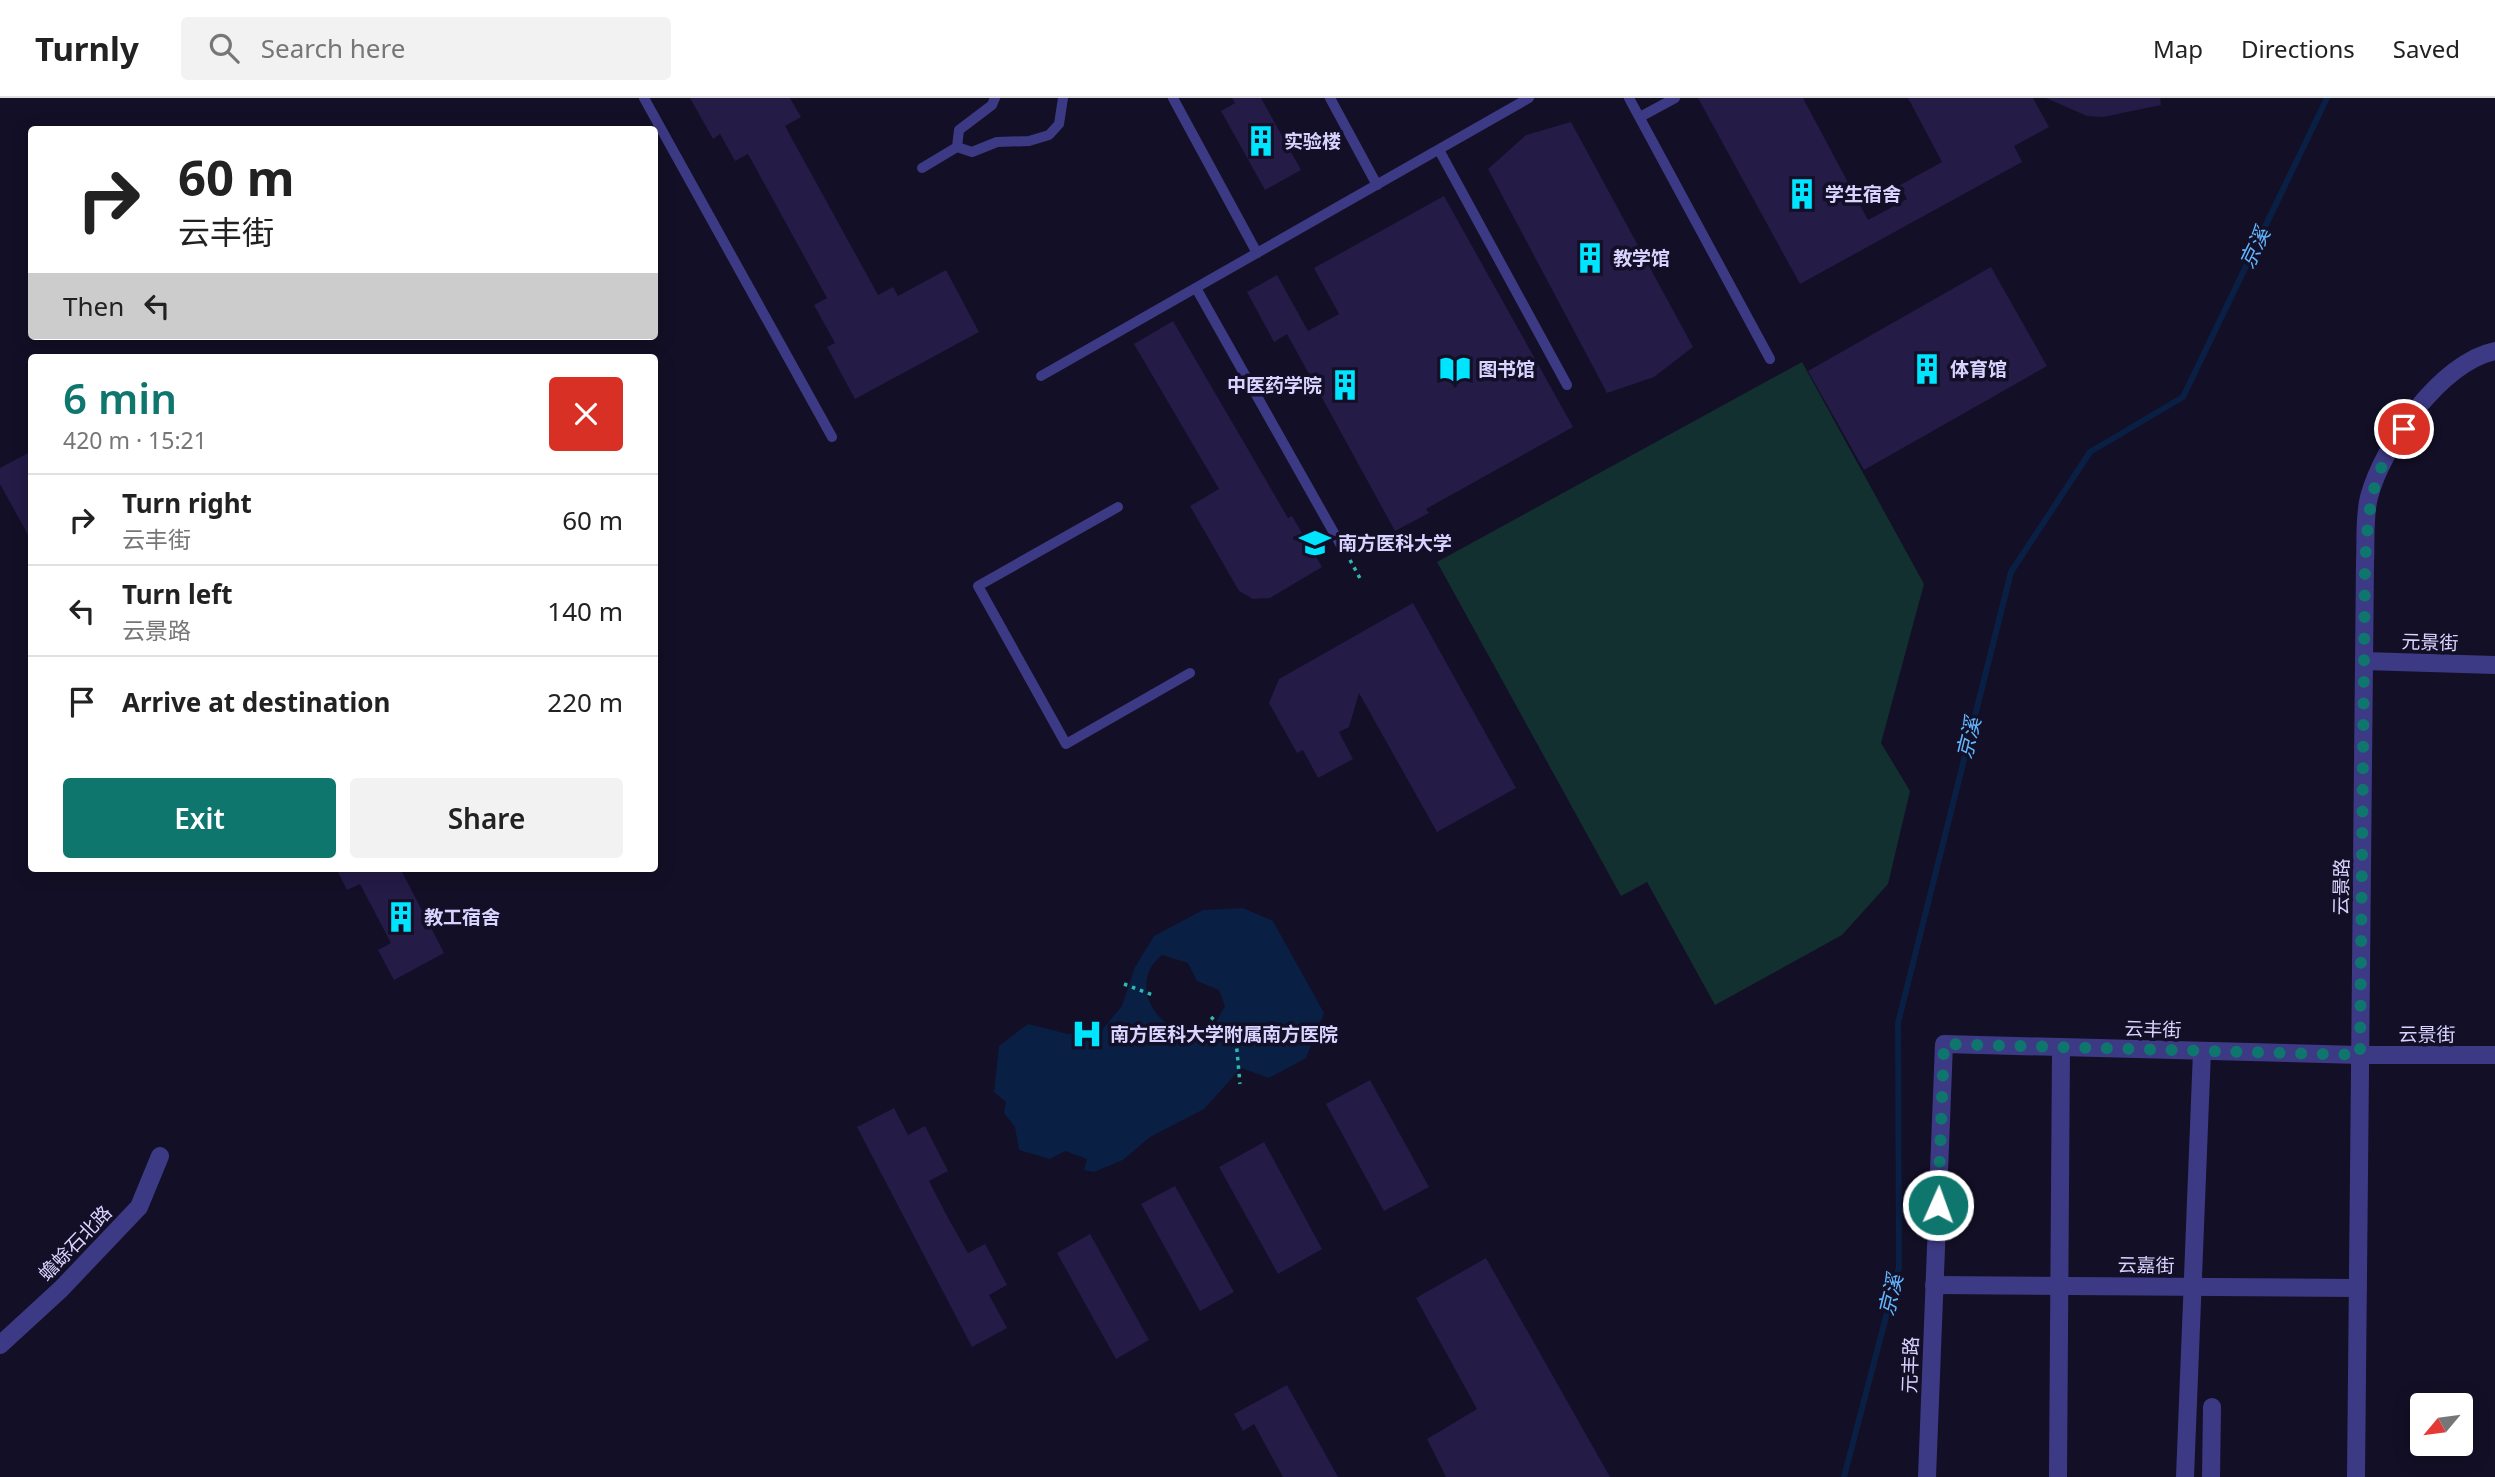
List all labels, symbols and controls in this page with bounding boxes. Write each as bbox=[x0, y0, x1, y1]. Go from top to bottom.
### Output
search box bbox=[181, 17, 671, 80]
text: Turnly bbox=[35, 26, 139, 71]
icon: search bbox=[205, 29, 243, 67]
text: Search here bbox=[261, 30, 405, 66]
text: Map bbox=[2153, 32, 2203, 65]
text: Directions bbox=[2241, 32, 2355, 65]
text: Saved bbox=[2393, 32, 2460, 65]
building icon: 实验楼 bbox=[1244, 124, 1278, 158]
place label: 实验楼 bbox=[1284, 128, 1341, 154]
text: 60 m bbox=[178, 144, 295, 210]
icon: right bbox=[63, 154, 154, 245]
building icon: 学生宿舍 bbox=[1785, 177, 1819, 211]
place label: 学生宿舍 bbox=[1825, 181, 1901, 207]
text: 云丰街 bbox=[178, 210, 274, 253]
water label: 京溪 bbox=[2232, 221, 2277, 273]
building icon: 教学馆 bbox=[1573, 241, 1607, 275]
place label: 教学馆 bbox=[1613, 245, 1670, 271]
icon: left bbox=[138, 287, 176, 325]
text: Then bbox=[63, 288, 124, 324]
library icon: 图书馆 bbox=[1438, 352, 1472, 386]
building icon: 体育馆 bbox=[1910, 352, 1944, 386]
place label: 图书馆 bbox=[1478, 356, 1535, 382]
place label: 体育馆 bbox=[1950, 356, 2007, 382]
building icon: 中医药学院 bbox=[1328, 368, 1362, 402]
text: 6 min bbox=[63, 369, 177, 426]
place label: 中医药学院 bbox=[1227, 372, 1322, 398]
button: close bbox=[549, 377, 623, 451]
pin bbox=[2374, 399, 2434, 459]
icon: arrive bbox=[2385, 410, 2423, 448]
text: 420 m · 15:21 bbox=[63, 424, 207, 456]
text: Turn right bbox=[122, 485, 252, 521]
icon: right bbox=[63, 501, 101, 539]
text: 60 m bbox=[562, 502, 623, 538]
text: 云丰街 bbox=[122, 523, 191, 555]
school or university icon: 南方医科大学 bbox=[1298, 526, 1332, 560]
place label: 南方医科大学 bbox=[1338, 530, 1452, 556]
text: Turn left bbox=[122, 576, 233, 612]
icon: left bbox=[63, 592, 101, 630]
text: 140 m bbox=[547, 593, 623, 629]
text: 云景路 bbox=[122, 614, 191, 646]
street label: 元景街 bbox=[2401, 628, 2459, 656]
icon: arrive bbox=[63, 683, 101, 721]
text: Arrive at destination bbox=[122, 684, 391, 720]
text: 220 m bbox=[547, 684, 623, 720]
water label: 京溪 bbox=[1949, 712, 1987, 762]
button: Exit bbox=[63, 778, 336, 858]
button: Share bbox=[350, 778, 623, 858]
street label: 云景路 bbox=[2328, 858, 2354, 916]
building icon: 教工宿舍 bbox=[384, 900, 418, 934]
place label: 教工宿舍 bbox=[424, 904, 500, 930]
street label: 云丰街 bbox=[2124, 1015, 2182, 1043]
hospital icon: 南方医科大学附属南方医院 bbox=[1070, 1017, 1104, 1051]
place label: 南方医科大学附属南方医院 bbox=[1110, 1021, 1338, 1047]
street label: 云景街 bbox=[2398, 1021, 2456, 1047]
position arrow bbox=[1901, 1168, 1975, 1242]
street label: 蟾蜍石北路 bbox=[33, 1200, 117, 1286]
street label: 云嘉街 bbox=[2117, 1252, 2175, 1278]
water label: 京溪 bbox=[1871, 1269, 1909, 1319]
street label: 元丰路 bbox=[1896, 1336, 1924, 1394]
north arrow bbox=[2410, 1393, 2473, 1456]
map controls bbox=[2410, 1393, 2473, 1456]

